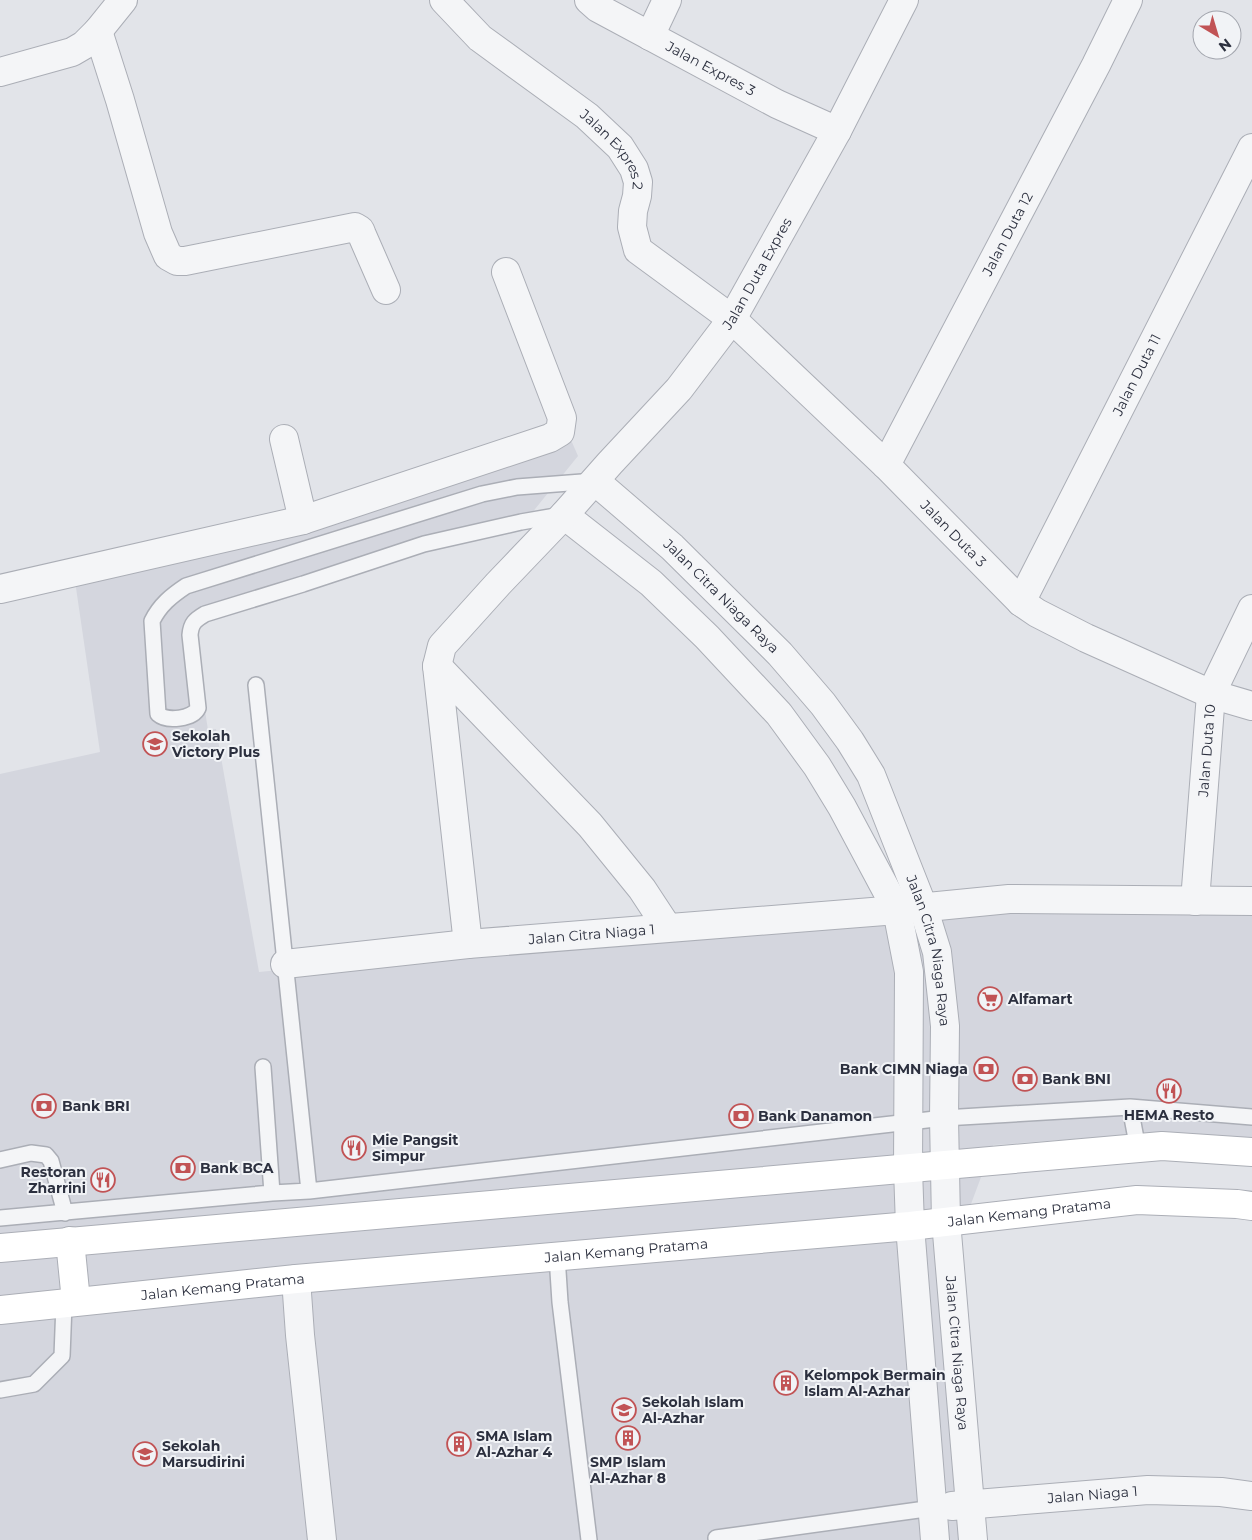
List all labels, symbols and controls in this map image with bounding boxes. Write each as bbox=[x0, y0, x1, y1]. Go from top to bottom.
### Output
north arrow bbox=[1192, 10, 1242, 60]
text: N bbox=[1215, 35, 1235, 56]
street label: Jalan Expres 3 bbox=[662, 37, 759, 100]
street label: Jalan Expres 2 bbox=[576, 104, 647, 190]
street label: Jalan Duta 12 bbox=[978, 189, 1037, 280]
street label: Jalan Duta Expres bbox=[718, 214, 796, 334]
street label: Jalan Duta 11 bbox=[1108, 331, 1165, 419]
street label: Jalan Duta 3 bbox=[916, 496, 990, 571]
street label: Jalan Citra Niaga Raya bbox=[659, 534, 783, 657]
street label: Jalan Duta 10 bbox=[1194, 703, 1219, 799]
place label: Sekolah Victory Plus bbox=[171, 727, 260, 761]
school or university icon: Sekolah Victory Plus bbox=[142, 731, 168, 757]
street label: Jalan Citra Niaga Raya bbox=[902, 871, 954, 1027]
street label: Jalan Citra Niaga 1 bbox=[527, 920, 655, 948]
supermarket icon: Alfamart bbox=[977, 986, 1003, 1012]
place label: Alfamart bbox=[1007, 990, 1073, 1008]
bank icon: Bank CIMN Niaga bbox=[973, 1056, 999, 1082]
place label: Bank CIMN Niaga bbox=[840, 1060, 968, 1078]
bank icon: Bank BNI bbox=[1012, 1066, 1038, 1092]
place label: Bank BNI bbox=[1042, 1070, 1111, 1088]
restaurant icon: HEMA Resto bbox=[1156, 1078, 1182, 1104]
bank icon: Bank BRI bbox=[31, 1093, 57, 1119]
place label: Bank BRI bbox=[62, 1097, 130, 1115]
bank icon: Bank Danamon bbox=[728, 1103, 754, 1129]
place label: HEMA Resto bbox=[1124, 1106, 1214, 1124]
place label: Bank Danamon bbox=[758, 1107, 872, 1125]
place label: Mie Pangsit Simpur bbox=[372, 1131, 458, 1165]
restaurant icon: Mie Pangsit Simpur bbox=[341, 1135, 367, 1161]
bank icon: Bank BCA bbox=[170, 1155, 196, 1181]
place label: Bank BCA bbox=[200, 1159, 274, 1177]
place label: Restoran Zharrini bbox=[21, 1163, 86, 1197]
restaurant icon: Restoran Zharrini bbox=[90, 1167, 116, 1193]
street label: Jalan Kemang Pratama bbox=[946, 1194, 1112, 1231]
street label: Jalan Kemang Pratama bbox=[543, 1234, 709, 1267]
street label: Jalan Kemang Pratama bbox=[139, 1269, 305, 1304]
street label: Jalan Citra Niaga Raya bbox=[942, 1274, 973, 1431]
place label: Kelompok Bermain Islam Al-Azhar bbox=[804, 1366, 946, 1400]
building icon: Kelompok Bermain Islam Al-Azhar bbox=[773, 1370, 799, 1396]
place label: Sekolah Islam Al-Azhar bbox=[641, 1393, 744, 1427]
school or university icon: Sekolah Islam Al-Azhar bbox=[611, 1397, 637, 1423]
building icon: SMP Islam Al-Azhar 8 bbox=[615, 1425, 641, 1451]
place label: SMA Islam Al-Azhar 4 bbox=[475, 1427, 553, 1461]
building icon: SMA Islam Al-Azhar 4 bbox=[446, 1431, 472, 1457]
place label: Sekolah Marsudirini bbox=[162, 1437, 245, 1471]
school or university icon: Sekolah Marsudirini bbox=[132, 1441, 158, 1467]
place label: SMP Islam Al-Azhar 8 bbox=[589, 1453, 666, 1487]
street label: Jalan Niaga 1 bbox=[1046, 1482, 1138, 1507]

